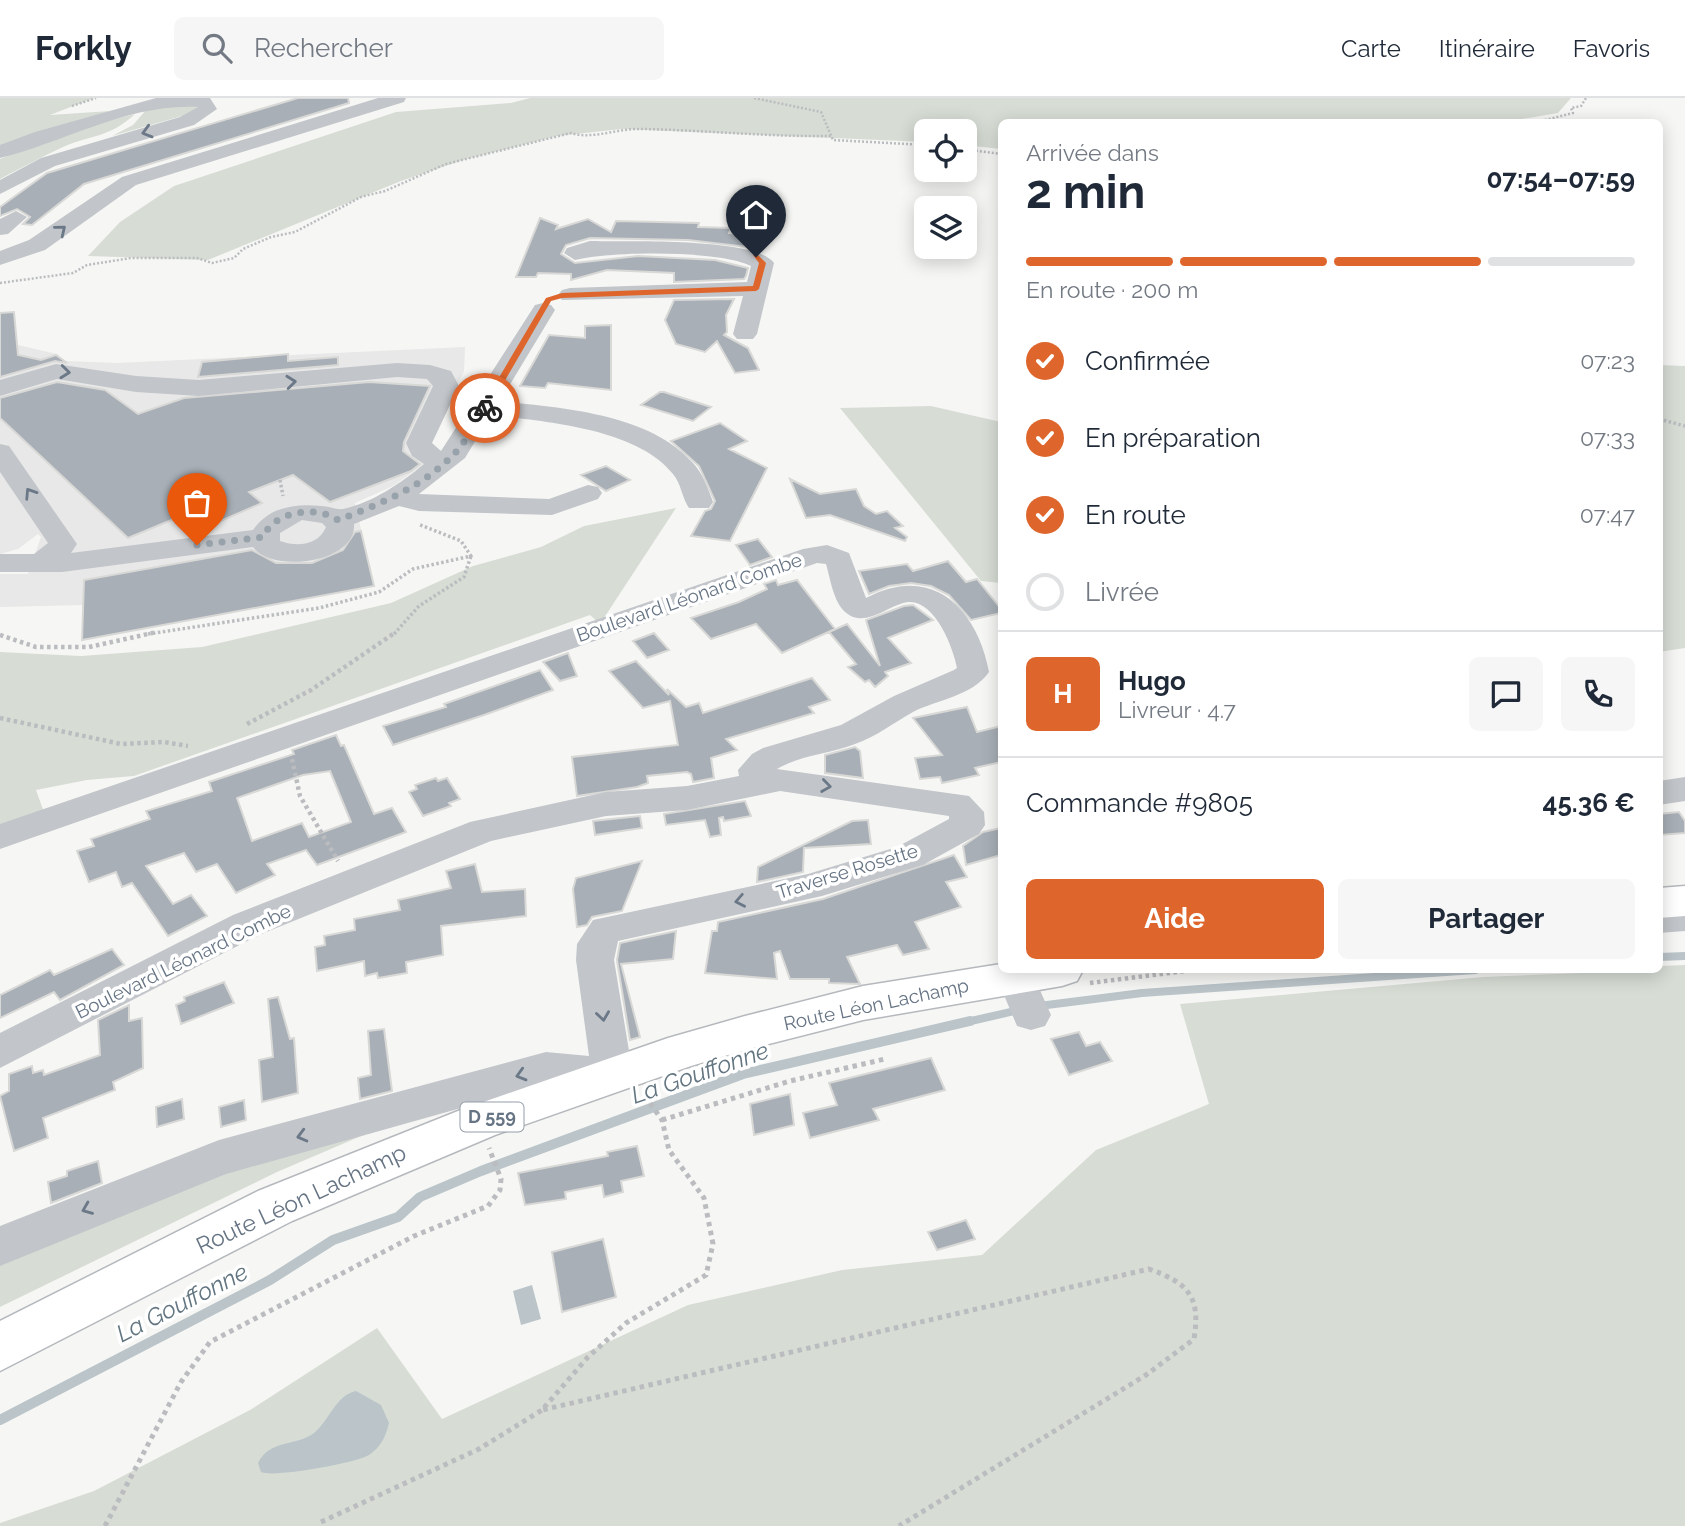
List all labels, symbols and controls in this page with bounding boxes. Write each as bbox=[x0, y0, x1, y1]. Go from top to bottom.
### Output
search box bbox=[174, 17, 664, 80]
text: Forkly bbox=[35, 29, 132, 68]
icon: search bbox=[198, 29, 236, 67]
text: Rechercher bbox=[254, 33, 393, 63]
text: Carte bbox=[1341, 34, 1401, 63]
text: Itinéraire bbox=[1439, 34, 1535, 63]
text: Favoris bbox=[1573, 34, 1650, 63]
map controls bbox=[914, 119, 977, 259]
button: locate bbox=[914, 119, 977, 182]
one-way arrow bbox=[142, 124, 154, 139]
text: Arrivée dans bbox=[1026, 139, 1159, 166]
text: 07:54–07:59 bbox=[1486, 164, 1635, 194]
text: 2 min bbox=[1026, 165, 1145, 219]
pin bbox=[726, 185, 786, 257]
icon: home bbox=[737, 196, 775, 234]
button: layers bbox=[914, 196, 977, 259]
one-way arrow bbox=[52, 226, 65, 238]
text: En route · 200 m bbox=[1026, 276, 1198, 303]
icon: check bbox=[1026, 342, 1064, 380]
text: Confirmée bbox=[1085, 346, 1210, 376]
text: 07:23 bbox=[1580, 347, 1635, 374]
one-way arrow bbox=[60, 365, 71, 380]
courier bbox=[450, 373, 520, 443]
one-way arrow bbox=[286, 374, 297, 389]
icon: bike bbox=[466, 389, 504, 427]
icon: check bbox=[1026, 419, 1064, 457]
text: En préparation bbox=[1085, 423, 1261, 453]
text: 07:33 bbox=[1580, 424, 1635, 451]
pin bbox=[167, 473, 227, 545]
icon: bag bbox=[178, 484, 216, 522]
one-way arrow bbox=[25, 488, 38, 501]
icon: check bbox=[1026, 496, 1064, 534]
text: En route bbox=[1085, 500, 1186, 530]
text: 07:47 bbox=[1580, 501, 1635, 528]
street label: Boulevard Léonard Combe bbox=[573, 548, 805, 646]
text: Livrée bbox=[1085, 577, 1159, 607]
button: chat bbox=[1469, 657, 1543, 731]
button: phone bbox=[1561, 657, 1635, 731]
text: Hugo bbox=[1118, 666, 1186, 696]
text: H bbox=[1053, 679, 1073, 709]
text: Livreur · 4.7 bbox=[1118, 696, 1236, 723]
one-way arrow bbox=[820, 779, 832, 794]
text: Commande #9805 bbox=[1026, 788, 1253, 818]
text: 45.36 € bbox=[1543, 788, 1635, 818]
street label: Traverse Rosette bbox=[774, 839, 920, 903]
button: Aide bbox=[1026, 879, 1324, 959]
button: Partager bbox=[1338, 879, 1635, 959]
one-way arrow bbox=[734, 893, 746, 908]
street label: Boulevard Léonard Combe bbox=[72, 899, 294, 1023]
street label: Route Léon Lachamp bbox=[781, 974, 971, 1034]
one-way arrow bbox=[596, 1010, 611, 1022]
water label: La Gouffonne bbox=[627, 1035, 773, 1110]
one-way arrow bbox=[515, 1066, 527, 1081]
road number: D 559 bbox=[461, 1102, 524, 1132]
one-way arrow bbox=[296, 1128, 308, 1142]
street label: Route Léon Lachamp bbox=[192, 1138, 410, 1259]
one-way arrow bbox=[81, 1201, 93, 1215]
water label: La Gouffonne bbox=[111, 1257, 252, 1348]

